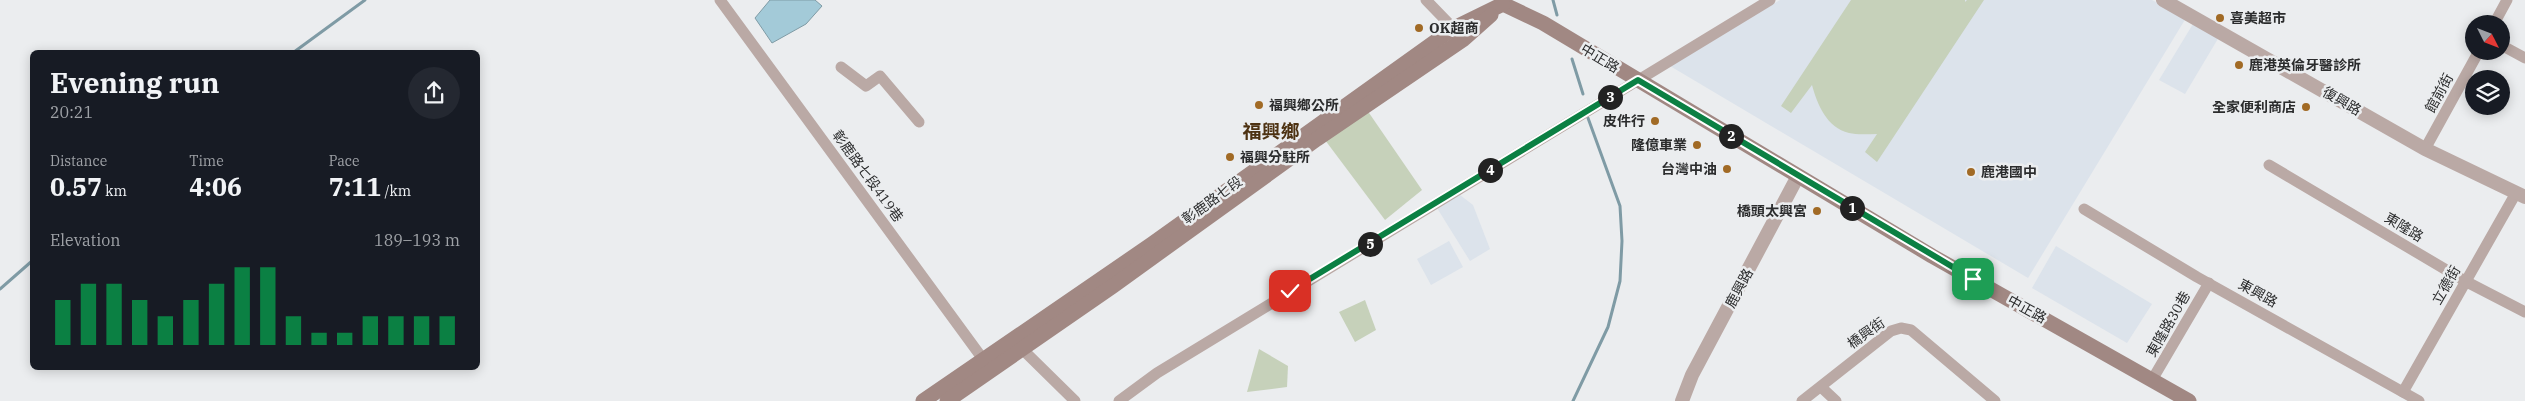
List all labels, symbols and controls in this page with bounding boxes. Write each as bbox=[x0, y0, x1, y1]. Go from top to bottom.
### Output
place label: 喜美超市 bbox=[2230, 9, 2286, 27]
marker: 喜美超市 bbox=[2214, 12, 2226, 24]
north arrow bbox=[2465, 15, 2510, 60]
map controls bbox=[2465, 15, 2510, 115]
place label: OK超商 bbox=[1429, 19, 1478, 37]
marker: OK超商 bbox=[1413, 22, 1425, 34]
street label: 中正路 bbox=[1577, 39, 1623, 77]
place label: 鹿港英倫牙醫診所 bbox=[2249, 56, 2361, 74]
marker: 鹿港英倫牙醫診所 bbox=[2233, 59, 2245, 71]
text: Evening run bbox=[50, 64, 219, 101]
button: share bbox=[408, 67, 460, 119]
street label: 館前街 bbox=[2421, 70, 2457, 116]
button: layers bbox=[2465, 70, 2510, 115]
street label: 復興路 bbox=[2319, 83, 2365, 119]
pin: 3 bbox=[1598, 84, 1622, 110]
text: 3 bbox=[1606, 88, 1615, 106]
place label: 福興鄉公所 bbox=[1269, 96, 1339, 114]
place label: 全家便利商店 bbox=[2212, 98, 2296, 116]
marker: 福興鄉公所 bbox=[1253, 99, 1265, 111]
marker: 全家便利商店 bbox=[2300, 101, 2312, 113]
text: 20:21 bbox=[50, 102, 93, 122]
place label: 皮件行 bbox=[1603, 112, 1645, 130]
marker: 皮件行 bbox=[1649, 115, 1661, 127]
district label: 福興鄉 bbox=[1242, 119, 1300, 143]
pin: 2 bbox=[1718, 124, 1744, 148]
street label: 彰鹿路七段419巷 bbox=[829, 127, 907, 225]
text: 2 bbox=[1727, 127, 1736, 145]
place label: 隆億車業 bbox=[1631, 136, 1687, 154]
marker: 隆億車業 bbox=[1691, 139, 1703, 151]
place label: 福興分駐所 bbox=[1240, 148, 1310, 166]
marker: 福興分駐所 bbox=[1224, 151, 1236, 163]
text: Distance bbox=[50, 152, 107, 170]
text: Time bbox=[189, 152, 224, 170]
text: Pace bbox=[329, 152, 359, 170]
pin: 4 bbox=[1478, 158, 1502, 182]
place label: 台灣中油 bbox=[1661, 160, 1717, 178]
text: 4 bbox=[1486, 161, 1495, 179]
marker: 台灣中油 bbox=[1721, 163, 1733, 175]
place label: 鹿港國中 bbox=[1981, 163, 2037, 181]
marker: 鹿港國中 bbox=[1965, 166, 1977, 178]
text: 0.57 bbox=[50, 170, 102, 203]
text: 4:06 bbox=[189, 170, 242, 203]
text: 7:11 bbox=[329, 170, 381, 203]
street label: 彰鹿路七段 bbox=[1178, 172, 1246, 228]
text: km bbox=[102, 182, 127, 200]
text: /km bbox=[381, 182, 411, 200]
pin: 1 bbox=[1840, 196, 1864, 220]
text: 1 bbox=[1848, 199, 1857, 217]
place label: 橋頭太興宮 bbox=[1737, 202, 1807, 220]
marker: 橋頭太興宮 bbox=[1811, 205, 1823, 217]
street label: 東隆路 bbox=[2381, 208, 2427, 246]
text: Elevation bbox=[50, 230, 120, 250]
text: 189–193 m bbox=[374, 230, 460, 250]
pin: 5 bbox=[1358, 232, 1382, 256]
text: 5 bbox=[1366, 235, 1375, 253]
pin bbox=[1952, 258, 1994, 300]
street label: 立德街 bbox=[2428, 262, 2464, 308]
street label: 鹿興路 bbox=[1721, 265, 1757, 311]
icon: arrive bbox=[1959, 265, 1987, 293]
pin bbox=[1269, 270, 1311, 312]
street label: 東興路 bbox=[2235, 275, 2281, 311]
icon: check bbox=[1276, 277, 1304, 305]
street label: 東隆路30巷 bbox=[2142, 288, 2194, 360]
street label: 中正路 bbox=[2004, 291, 2050, 327]
street label: 橋興街 bbox=[1844, 314, 1888, 352]

